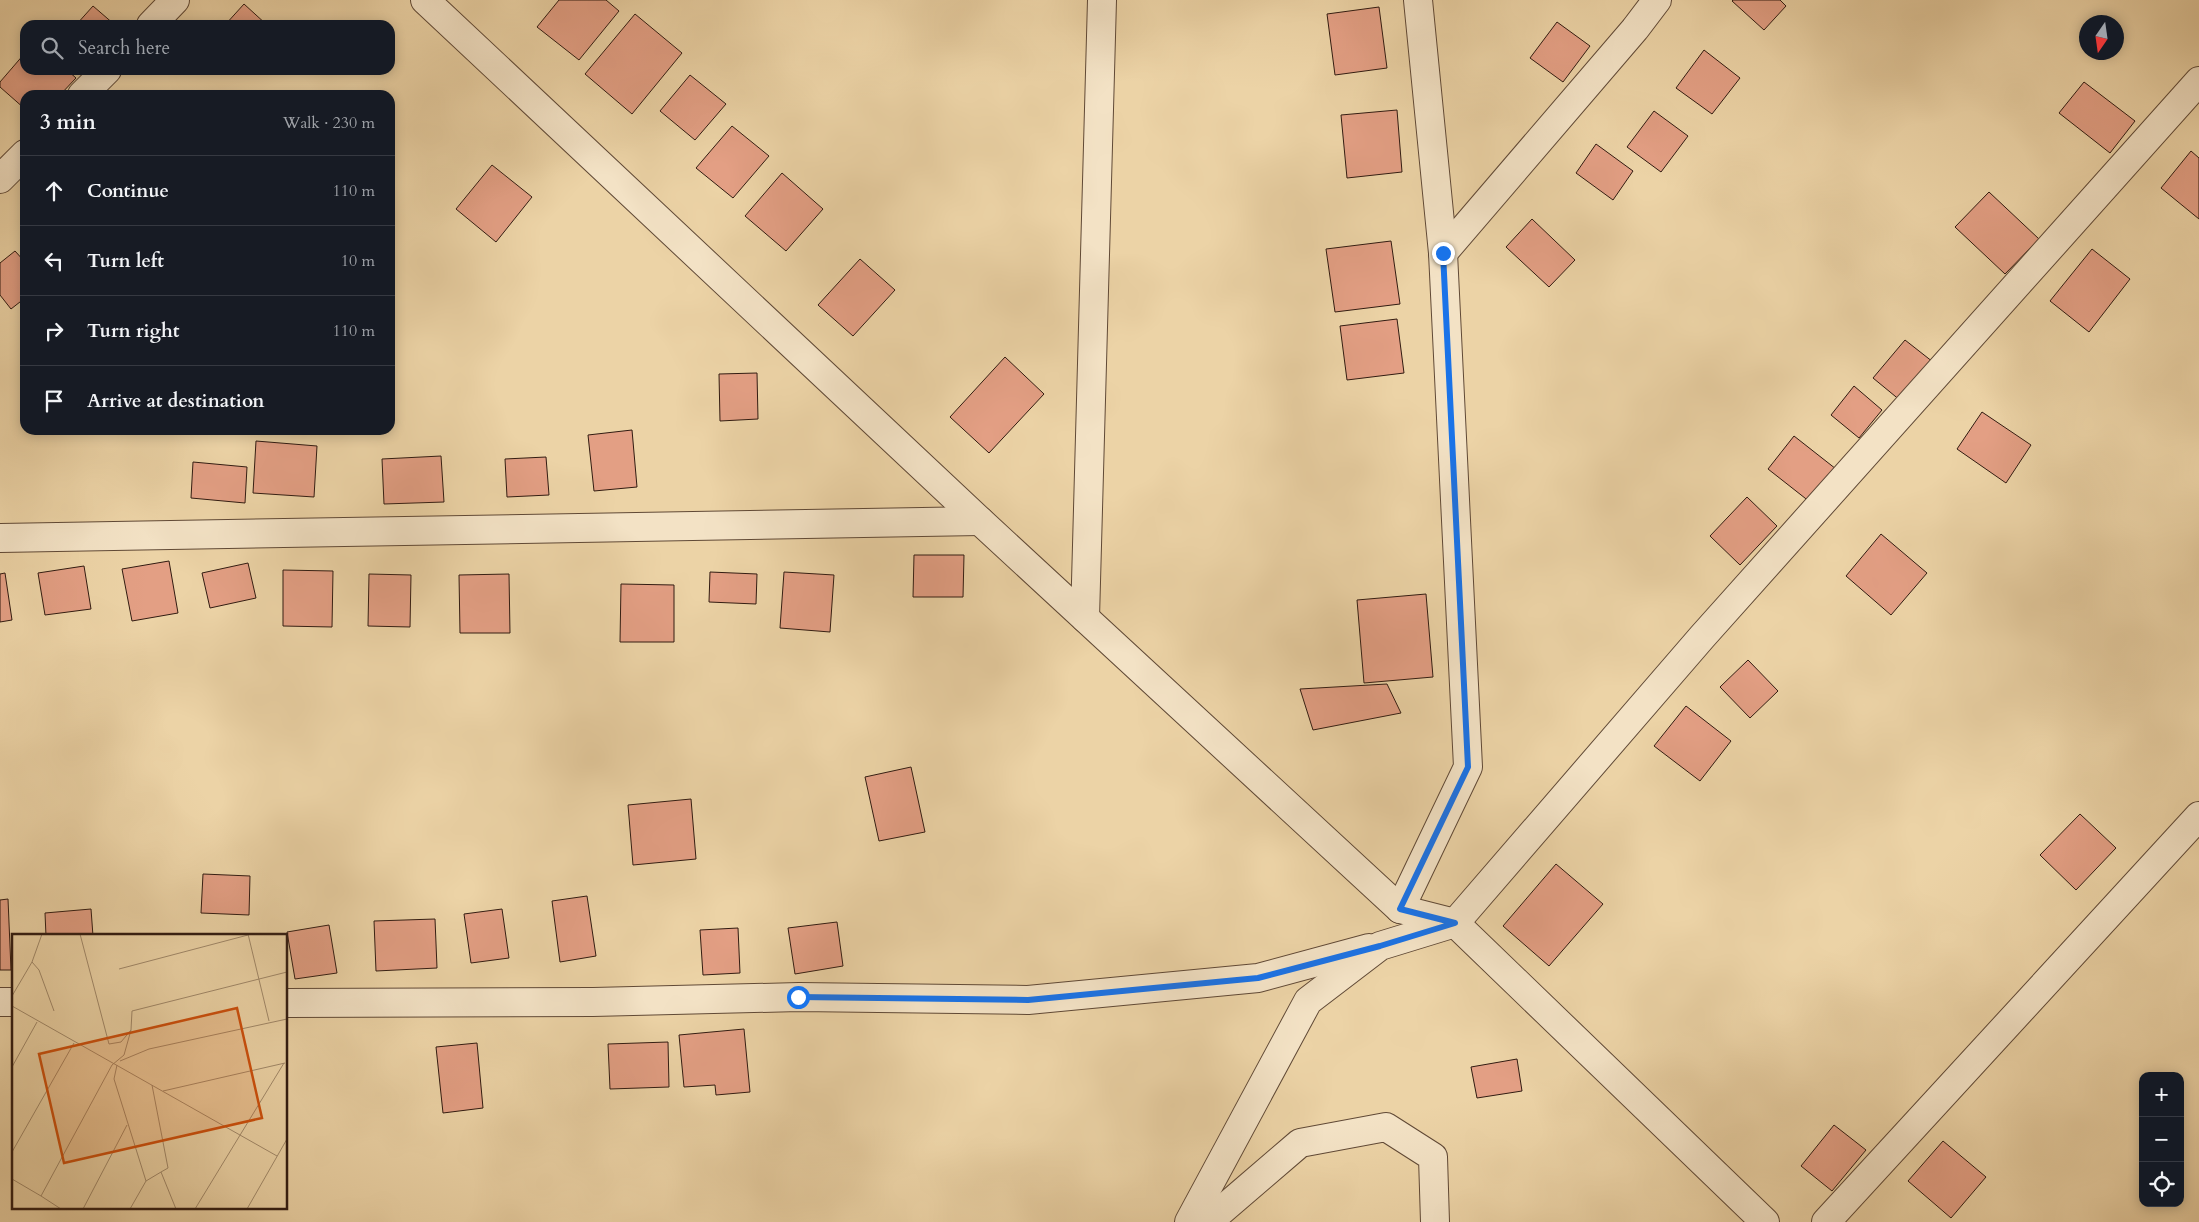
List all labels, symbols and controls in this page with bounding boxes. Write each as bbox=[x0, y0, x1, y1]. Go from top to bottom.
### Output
north arrow bbox=[2079, 15, 2124, 60]
search box bbox=[20, 20, 395, 75]
icon: search bbox=[38, 34, 66, 62]
text: Search here bbox=[78, 35, 170, 61]
text: 3 min bbox=[40, 108, 96, 137]
text: Walk · 230 m bbox=[283, 112, 375, 134]
icon: ahead bbox=[40, 177, 68, 205]
text: Continue bbox=[87, 178, 169, 204]
text: 110 m bbox=[333, 180, 375, 202]
route end bbox=[1432, 242, 1455, 265]
icon: left bbox=[40, 247, 68, 275]
text: Turn left bbox=[87, 248, 164, 274]
text: 10 m bbox=[341, 250, 375, 272]
icon: right bbox=[40, 317, 68, 345]
text: Turn right bbox=[87, 318, 179, 344]
text: 110 m bbox=[333, 320, 375, 342]
icon: arrive bbox=[40, 387, 68, 415]
text: Arrive at destination bbox=[87, 388, 264, 414]
inset map bbox=[12, 934, 288, 1210]
route start bbox=[787, 986, 810, 1009]
map controls bbox=[2139, 1072, 2184, 1207]
button: + bbox=[2139, 1072, 2184, 1117]
button: − bbox=[2139, 1117, 2184, 1162]
button: locate bbox=[2139, 1162, 2184, 1207]

